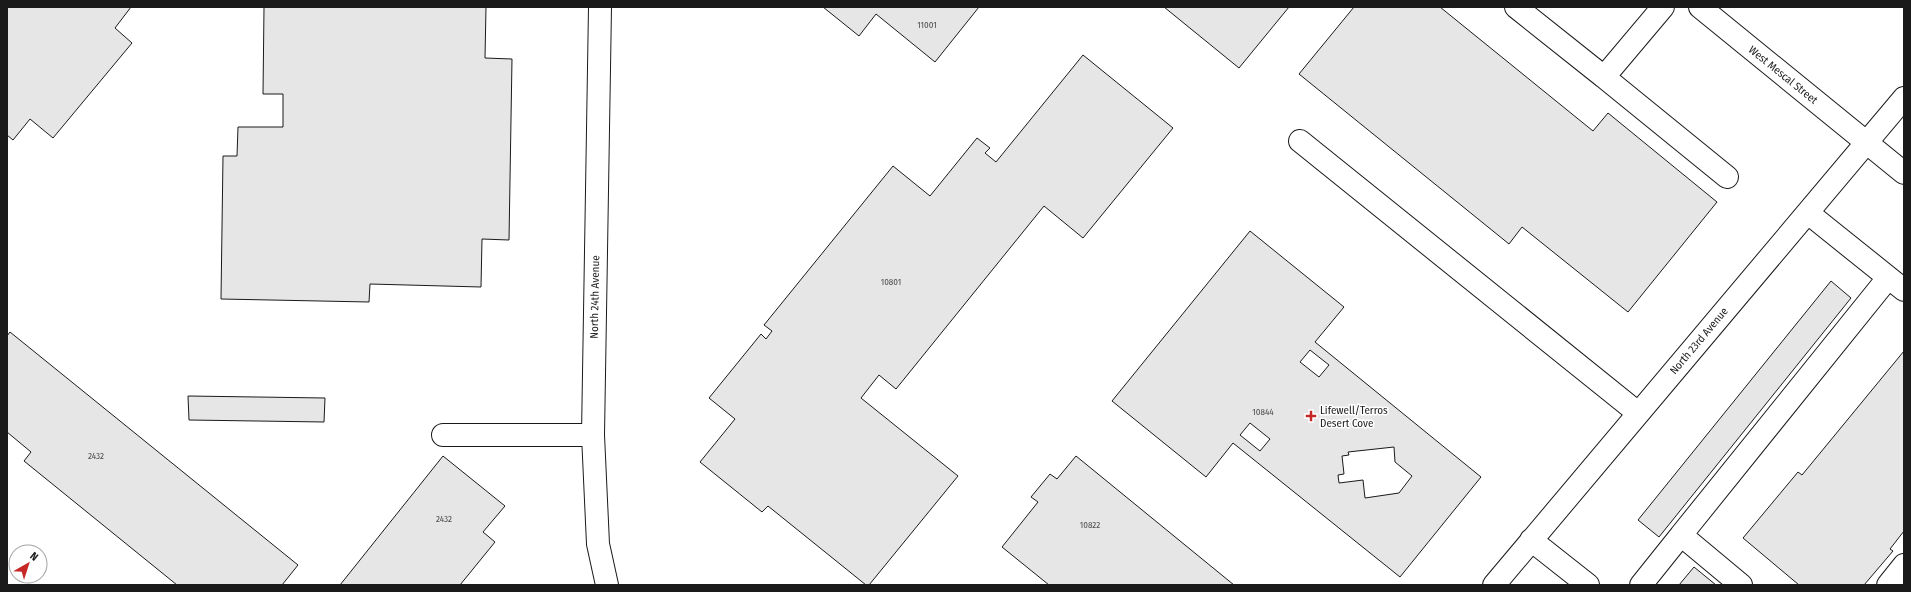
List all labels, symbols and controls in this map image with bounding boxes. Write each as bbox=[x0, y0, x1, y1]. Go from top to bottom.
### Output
house number: 11001 bbox=[917, 20, 937, 30]
street label: West Mescal Street bbox=[1746, 43, 1820, 107]
street label: North 24th Avenue bbox=[588, 255, 602, 339]
house number: 10801 bbox=[881, 277, 901, 287]
street label: North 23rd Avenue bbox=[1667, 305, 1731, 377]
place label: Lifewell/Terros Desert Cove bbox=[1320, 404, 1388, 430]
house number: 10844 bbox=[1252, 407, 1274, 417]
marker: Lifewell/Terros Desert Cove bbox=[1305, 410, 1317, 422]
house number: 2432 bbox=[88, 451, 104, 461]
house number: 2432 bbox=[436, 514, 452, 524]
house number: 10822 bbox=[1080, 520, 1100, 530]
north arrow bbox=[8, 544, 48, 584]
text: N bbox=[27, 549, 41, 564]

